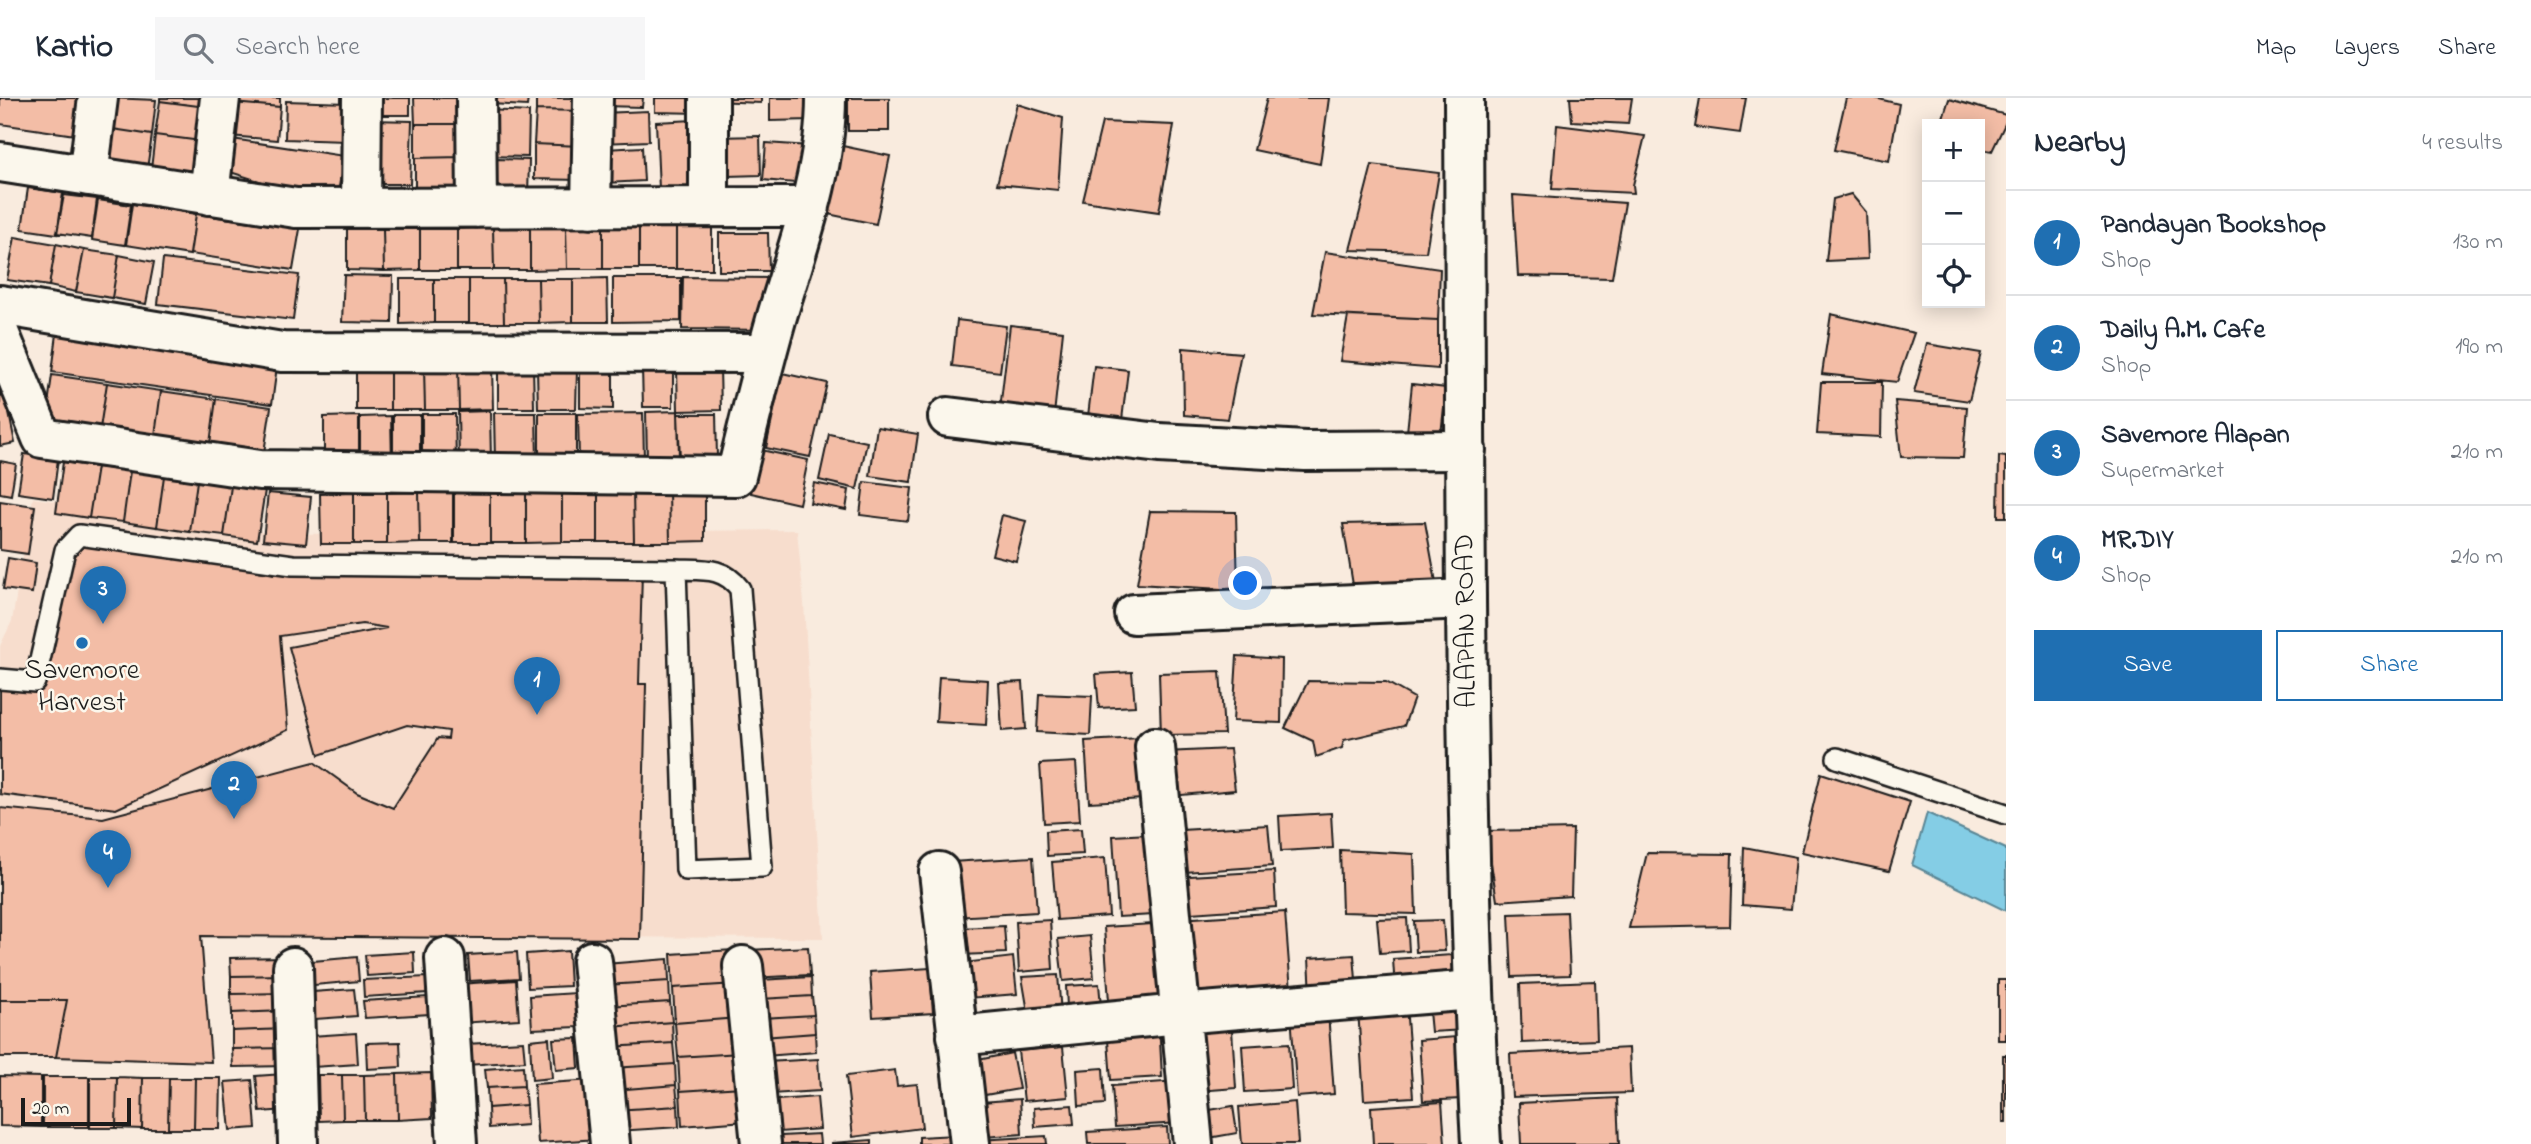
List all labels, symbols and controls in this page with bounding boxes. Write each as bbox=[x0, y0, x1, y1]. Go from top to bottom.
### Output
search box bbox=[155, 17, 645, 80]
text: Kartio bbox=[35, 24, 113, 72]
icon: search bbox=[179, 29, 217, 67]
text: Search here bbox=[235, 29, 360, 67]
text: Map bbox=[2256, 31, 2296, 66]
text: Layers bbox=[2334, 31, 2400, 66]
text: Share bbox=[2438, 31, 2496, 66]
map controls bbox=[1922, 119, 1985, 308]
button: + bbox=[1922, 119, 1985, 182]
text: Nearby bbox=[2034, 122, 2126, 166]
text: 4 results bbox=[2422, 127, 2503, 160]
button: − bbox=[1922, 182, 1985, 245]
text: Pandayan Bookshop bbox=[2101, 207, 2326, 245]
text: 1 bbox=[2053, 226, 2061, 259]
text: 130 m bbox=[2453, 226, 2503, 259]
button: locate bbox=[1922, 245, 1985, 308]
text: Shop bbox=[2101, 245, 2151, 278]
text: Daily A.M. Cafe bbox=[2101, 312, 2265, 350]
text: 2 bbox=[2051, 331, 2063, 364]
text: 190 m bbox=[2455, 331, 2503, 364]
text: Shop bbox=[2101, 350, 2151, 383]
text: Savemore Alapan bbox=[2101, 417, 2290, 455]
text: 3 bbox=[2052, 436, 2062, 469]
text: 210 m bbox=[2451, 436, 2503, 469]
text: Supermarket bbox=[2101, 455, 2224, 488]
text: MR.DIY bbox=[2101, 522, 2174, 560]
street label: ALAPAN ROAD bbox=[1445, 533, 1489, 709]
text: 4 bbox=[2052, 541, 2062, 574]
text: 210 m bbox=[2451, 541, 2503, 574]
text: Shop bbox=[2101, 560, 2151, 593]
pin: 3 bbox=[80, 566, 126, 624]
your location bbox=[1228, 566, 1262, 600]
button: Save bbox=[2034, 630, 2262, 701]
button: Share bbox=[2276, 630, 2503, 701]
marker: Savemore Harvest bbox=[74, 635, 90, 651]
place label: Savemore Harvest bbox=[25, 651, 140, 724]
pin: 1 bbox=[514, 657, 560, 715]
pin: 2 bbox=[211, 761, 257, 819]
pin: 4 bbox=[85, 830, 131, 888]
scale bar bbox=[21, 1095, 131, 1127]
text: 20 m bbox=[32, 1096, 69, 1123]

